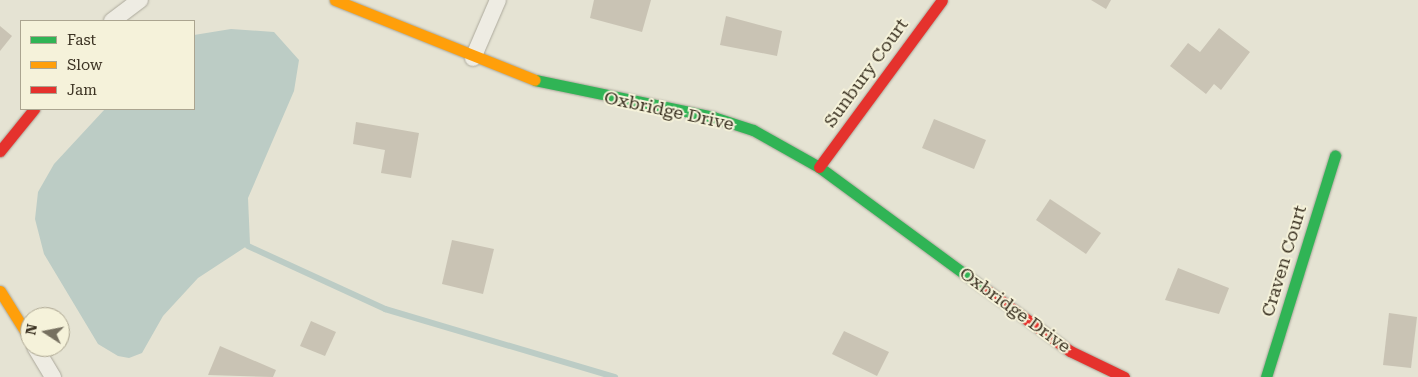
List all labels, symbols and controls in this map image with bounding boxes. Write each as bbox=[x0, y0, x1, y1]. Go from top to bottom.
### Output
street label: Sunbury Court bbox=[819, 14, 913, 132]
legend bbox=[20, 20, 195, 110]
text: Fast bbox=[67, 31, 96, 49]
text: Slow bbox=[67, 56, 102, 74]
text: Jam bbox=[67, 81, 97, 99]
street label: Oxbridge Drive bbox=[602, 87, 736, 135]
street label: Craven Court bbox=[1257, 203, 1311, 319]
street label: Oxbridge Drive bbox=[955, 262, 1075, 358]
north arrow bbox=[20, 307, 70, 357]
text: N bbox=[22, 323, 40, 336]

